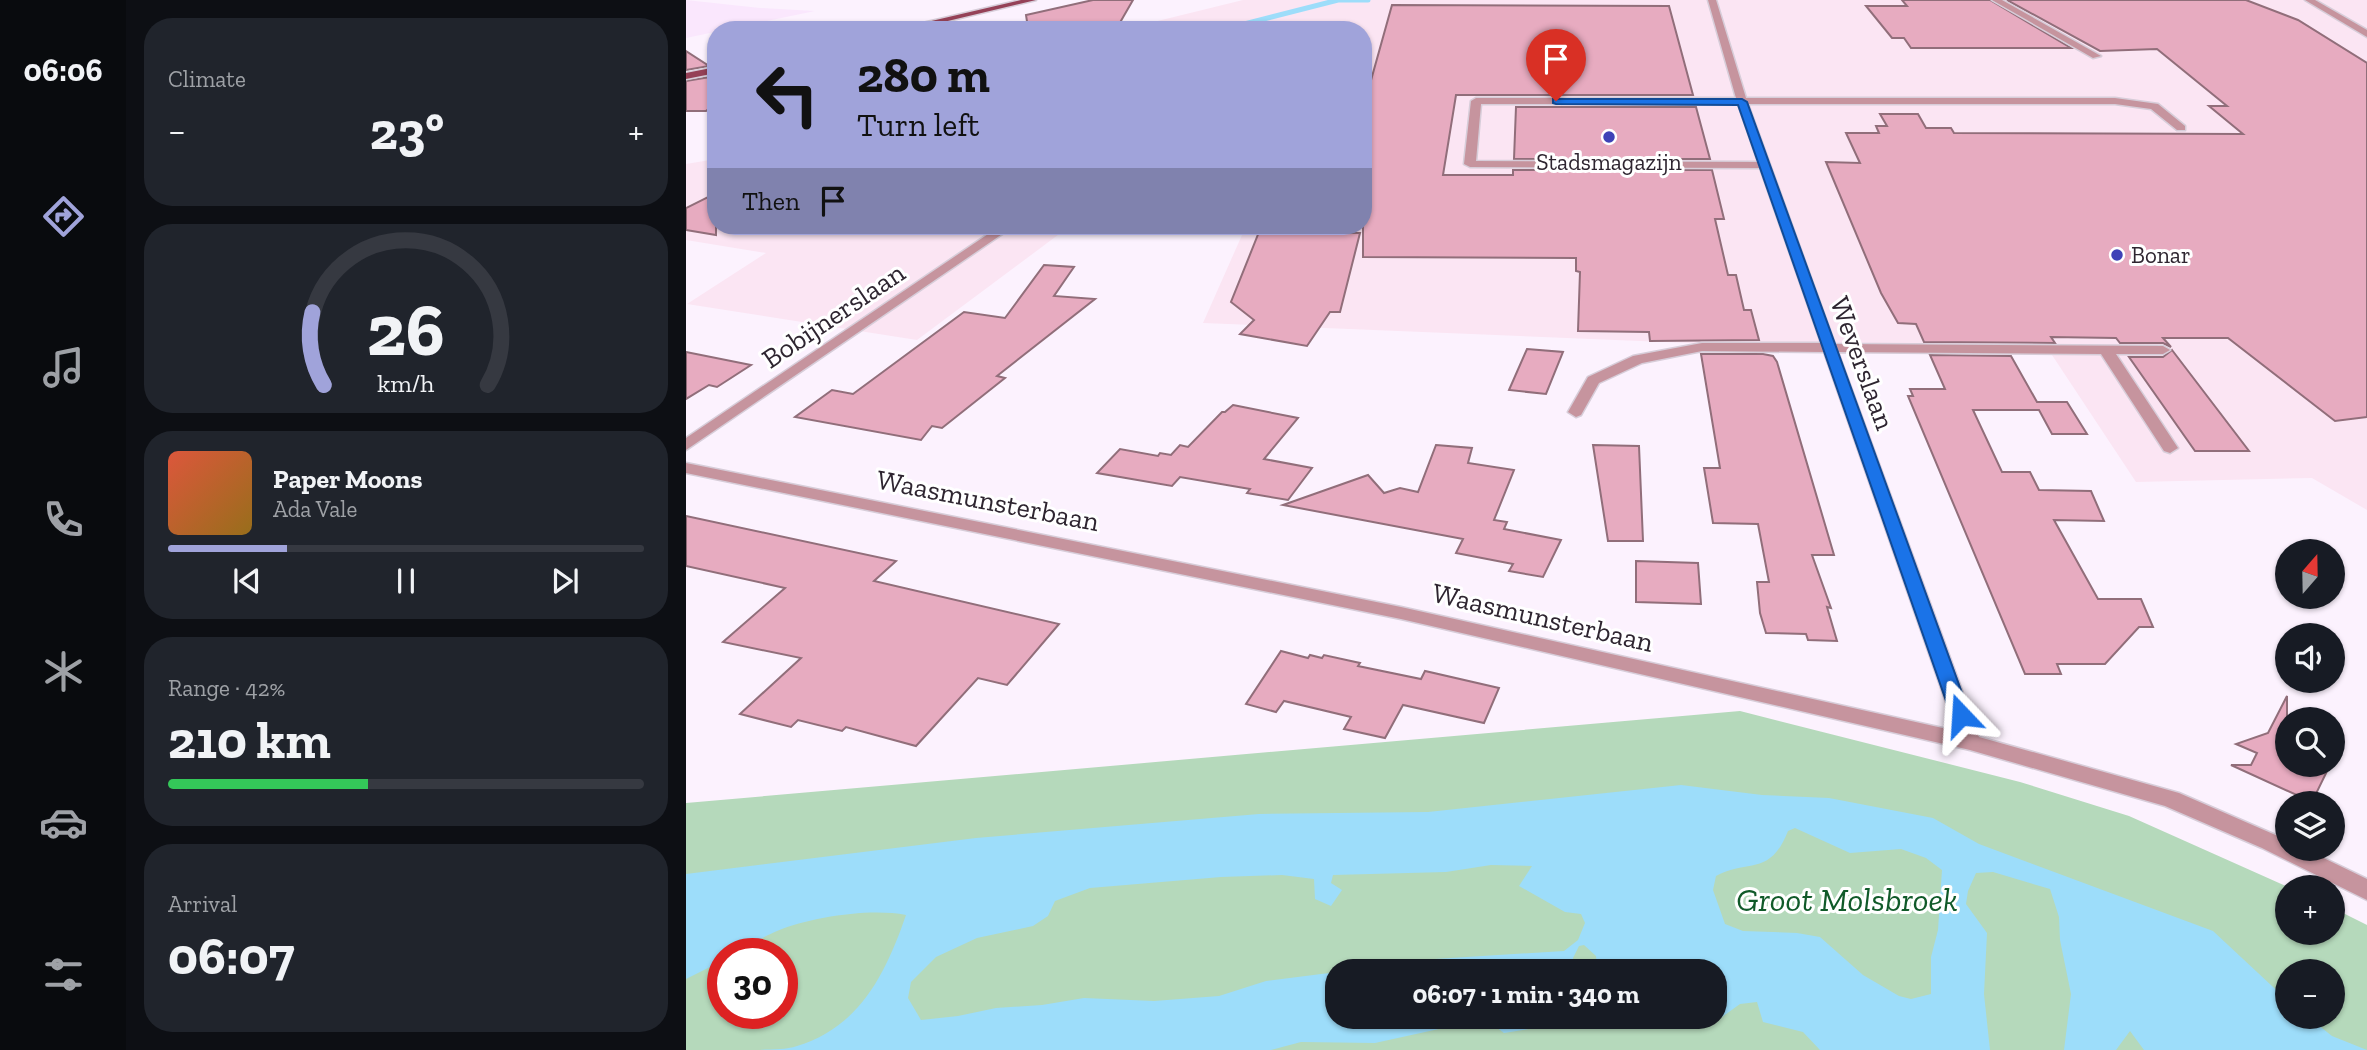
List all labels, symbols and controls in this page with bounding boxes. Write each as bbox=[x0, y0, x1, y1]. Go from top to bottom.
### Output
pin bbox=[1526, 29, 1586, 101]
icon: arrive bbox=[1537, 40, 1575, 78]
text: 280 m bbox=[857, 46, 990, 105]
icon: left bbox=[742, 49, 833, 140]
text: 06:06 bbox=[23, 51, 103, 89]
text: Climate bbox=[168, 65, 246, 93]
text: 23° bbox=[370, 100, 444, 162]
text: Turn left bbox=[857, 106, 979, 144]
text: − bbox=[168, 108, 186, 154]
text: + bbox=[628, 108, 644, 154]
marker: Stadsmagazijn bbox=[1601, 129, 1617, 145]
place label: Stadsmagazijn bbox=[1536, 148, 1682, 176]
icon: arrive bbox=[814, 182, 852, 220]
text: Then bbox=[742, 185, 800, 217]
icon: directions bbox=[39, 192, 88, 241]
place label: Bonar bbox=[2131, 241, 2191, 269]
marker: Bonar bbox=[2109, 247, 2125, 263]
street label: Bobijnerslaan bbox=[756, 256, 911, 375]
text: 26 bbox=[367, 286, 445, 374]
street label: Weverslaan bbox=[1823, 292, 1902, 434]
icon: music bbox=[39, 343, 88, 392]
text: km/h bbox=[377, 367, 435, 397]
text: Paper Moons bbox=[273, 463, 422, 495]
street label: Waasmunsterbaan bbox=[874, 463, 1102, 538]
icon: phone bbox=[39, 495, 88, 544]
text: Ada Vale bbox=[273, 495, 357, 523]
north arrow bbox=[2275, 539, 2345, 609]
map controls bbox=[2275, 539, 2345, 1029]
icon: previous bbox=[228, 562, 266, 600]
icon: pause bbox=[387, 562, 425, 600]
icon: next bbox=[546, 562, 584, 600]
street label: Waasmunsterbaan bbox=[1429, 576, 1657, 659]
button: sound bbox=[2275, 623, 2345, 693]
icon: climate bbox=[39, 647, 88, 696]
text: Range · 42% bbox=[168, 674, 285, 702]
position arrow bbox=[1924, 678, 1998, 752]
button: search bbox=[2275, 707, 2345, 777]
text: 210 km bbox=[168, 709, 331, 771]
button: layers bbox=[2275, 791, 2345, 861]
icon: car bbox=[39, 798, 88, 847]
button: + bbox=[2275, 875, 2345, 945]
park label: Groot Molsbroek bbox=[1736, 880, 1958, 919]
text: Arrival bbox=[168, 890, 237, 918]
text: 06:07 bbox=[168, 925, 294, 987]
speed limit sign: 30 bbox=[707, 938, 798, 1029]
icon: filters bbox=[39, 950, 88, 999]
button: − bbox=[2275, 959, 2345, 1029]
text: 06:07 · 1 min · 340 m bbox=[1412, 978, 1640, 1010]

